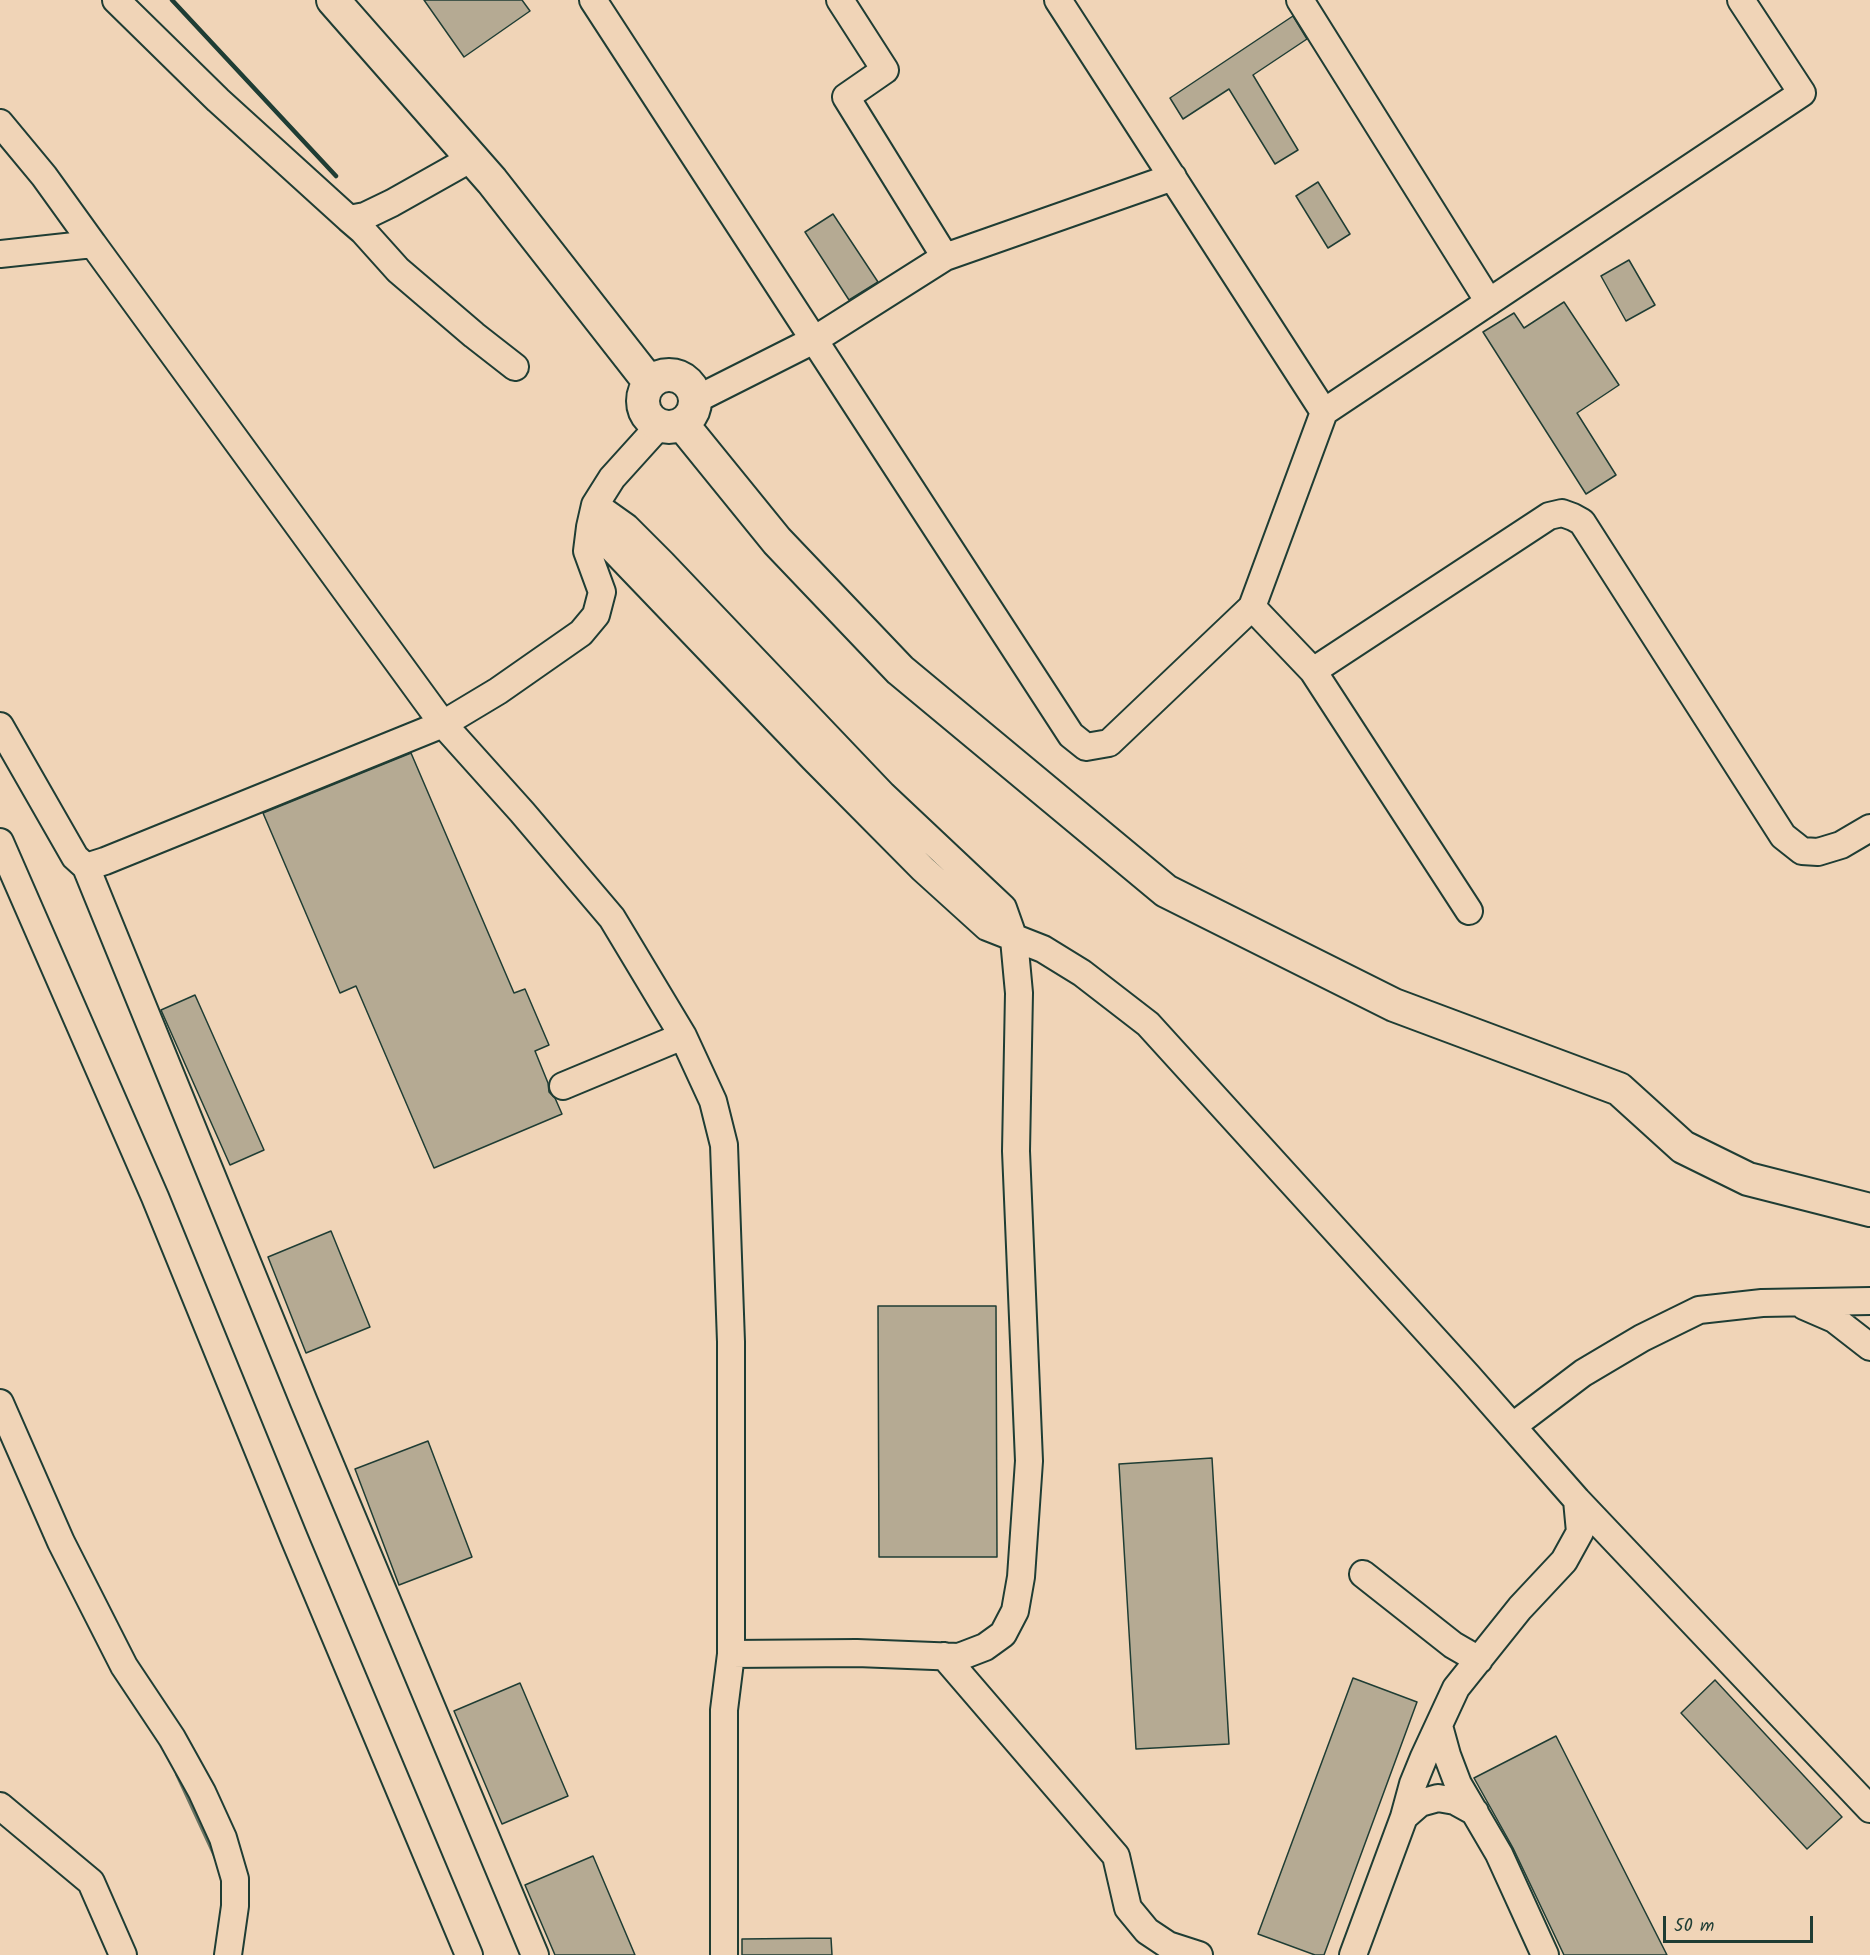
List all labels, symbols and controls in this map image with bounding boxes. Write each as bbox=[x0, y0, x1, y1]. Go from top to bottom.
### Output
scale bar bbox=[1666, 1904, 1816, 1942]
text: 50 m bbox=[1674, 1912, 1714, 1941]

